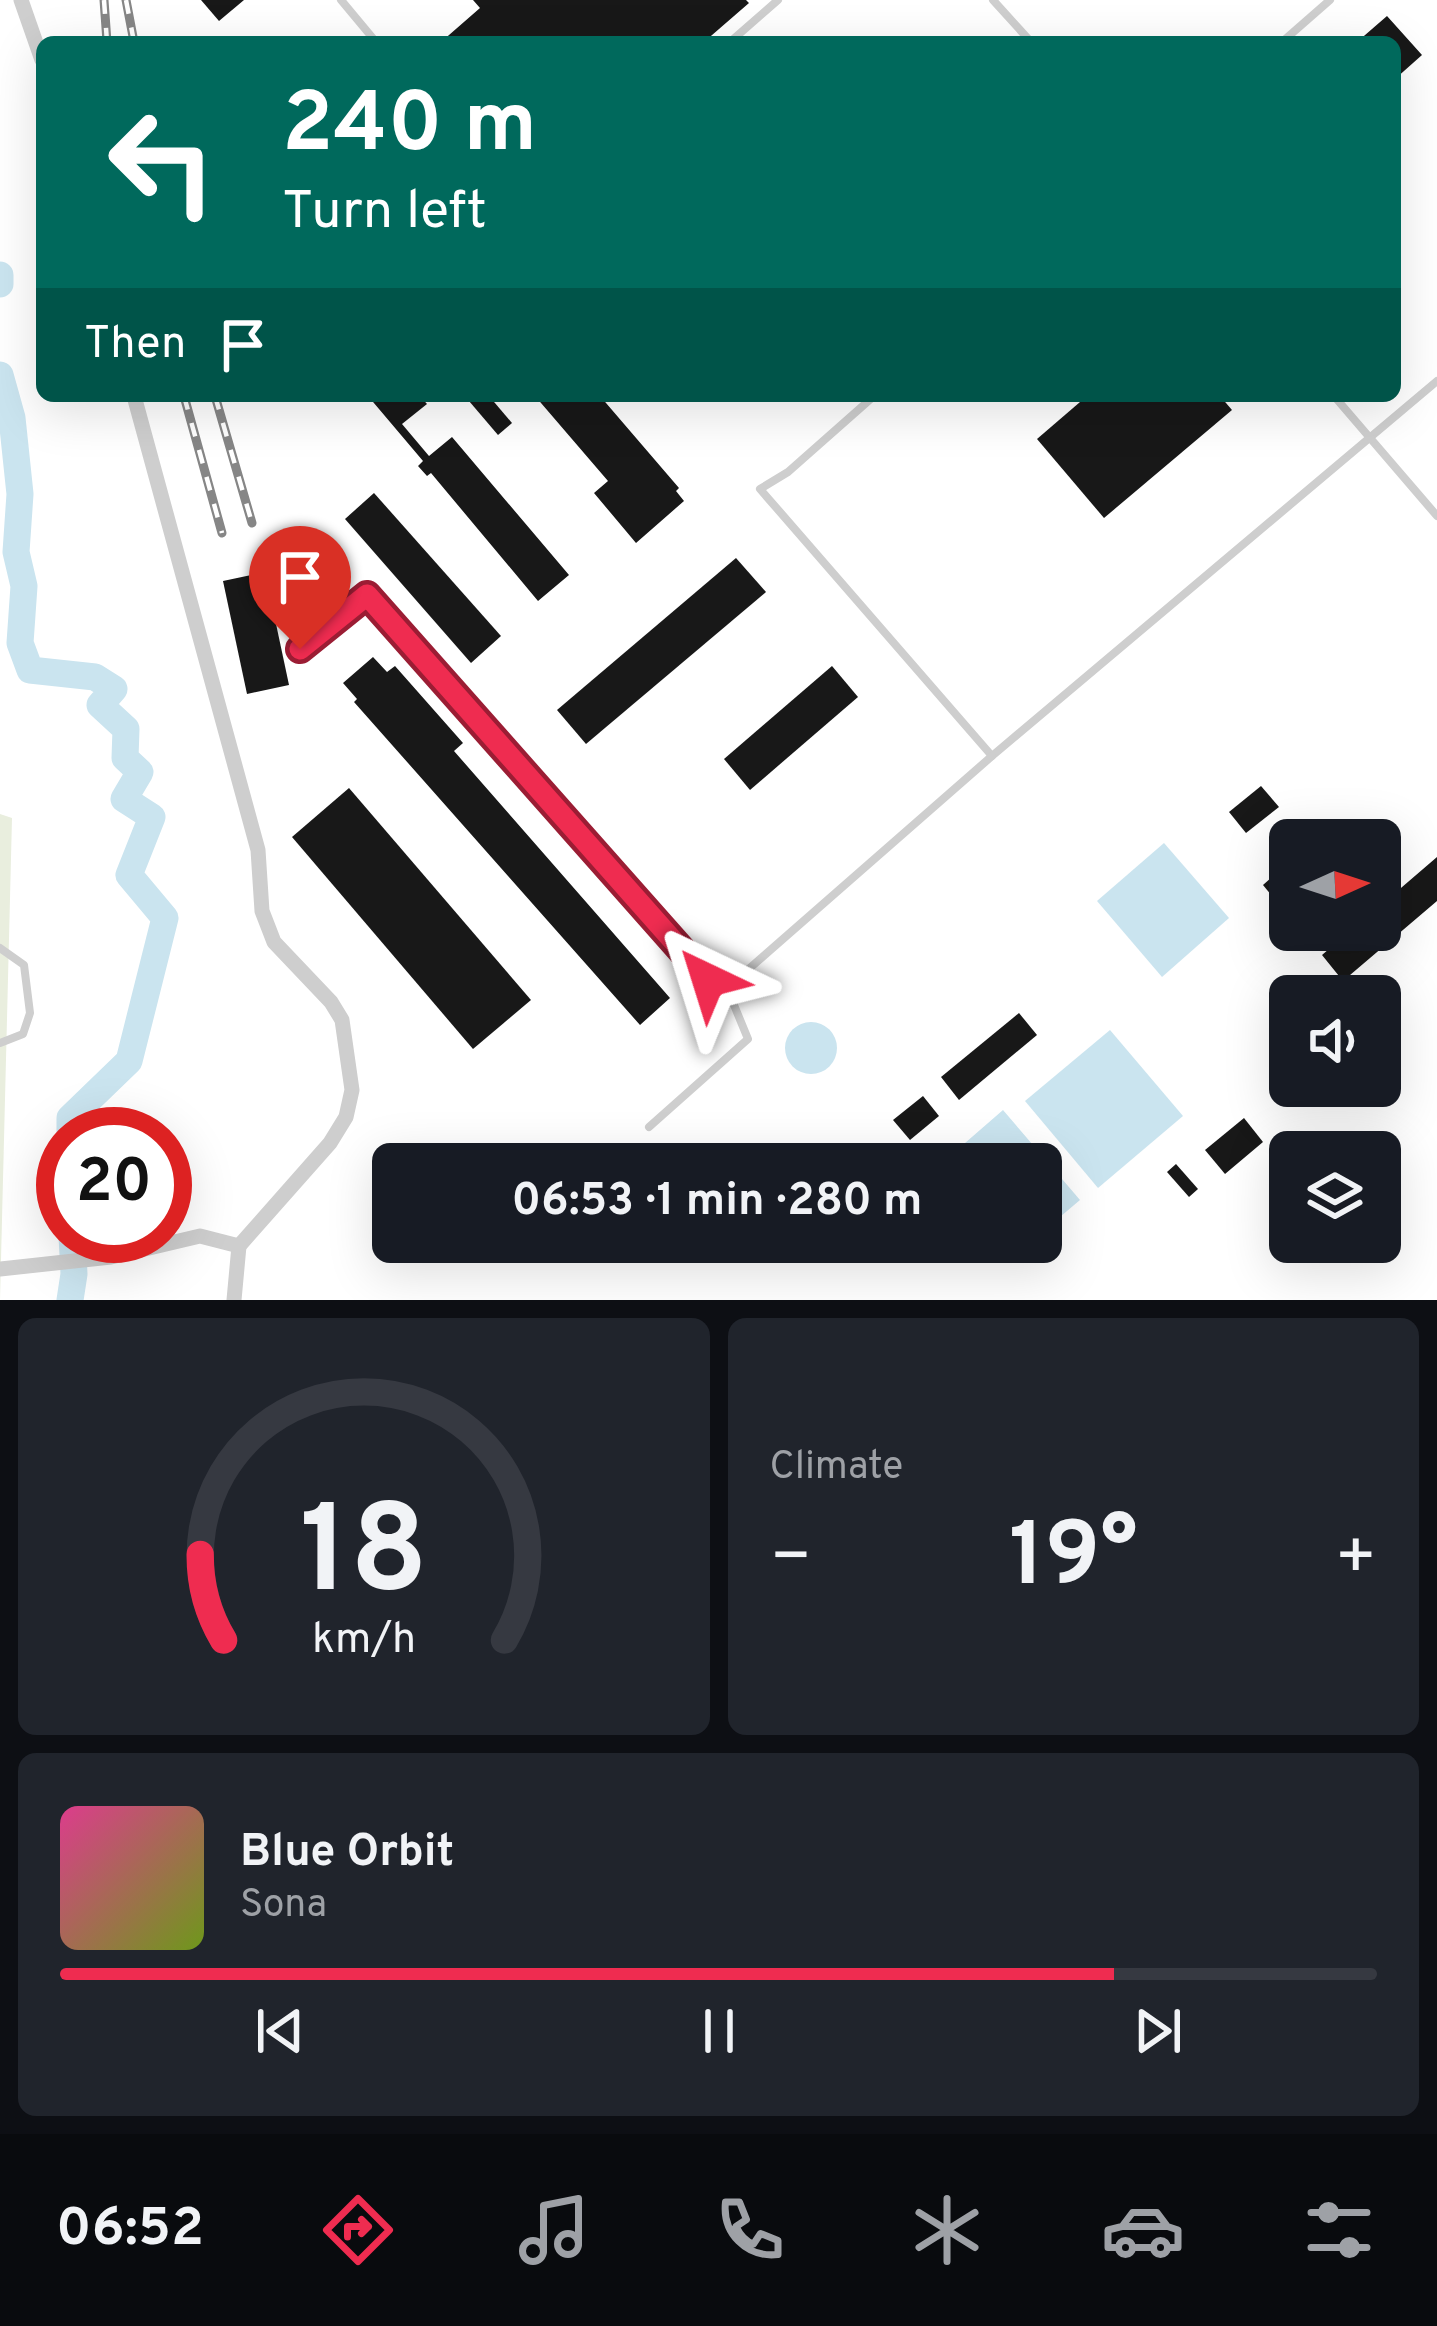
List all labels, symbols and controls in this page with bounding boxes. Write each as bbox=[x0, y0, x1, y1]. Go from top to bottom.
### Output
text: 240 m bbox=[282, 75, 537, 181]
icon: left bbox=[84, 84, 240, 240]
text: Turn left bbox=[282, 179, 487, 248]
icon: arrive bbox=[210, 312, 276, 378]
text: Then bbox=[84, 317, 186, 374]
pin bbox=[249, 526, 351, 649]
icon: arrive bbox=[267, 544, 333, 610]
north arrow bbox=[1269, 819, 1401, 951]
map controls bbox=[1269, 819, 1401, 1263]
position arrow bbox=[645, 917, 771, 1043]
button: sound bbox=[1269, 975, 1401, 1107]
speed limit sign: 20 bbox=[36, 1107, 192, 1263]
button: layers bbox=[1269, 1131, 1401, 1263]
text: 06:53 · 1 min · 280 m bbox=[511, 1174, 923, 1231]
text: Climate bbox=[770, 1444, 903, 1493]
text: 18 bbox=[300, 1479, 428, 1637]
text: 19° bbox=[1009, 1504, 1138, 1617]
text: − bbox=[770, 1519, 812, 1602]
text: + bbox=[1334, 1519, 1377, 1602]
text: km/h bbox=[312, 1613, 416, 1667]
text: Blue Orbit bbox=[240, 1825, 454, 1882]
text: Sona bbox=[240, 1882, 327, 1931]
icon: previous bbox=[247, 1998, 313, 2064]
icon: pause bbox=[686, 1998, 752, 2064]
icon: next bbox=[1125, 1998, 1191, 2064]
icon: directions bbox=[316, 2188, 400, 2272]
icon: music bbox=[512, 2188, 596, 2272]
icon: phone bbox=[708, 2188, 792, 2272]
icon: climate bbox=[905, 2188, 989, 2272]
icon: car bbox=[1101, 2188, 1185, 2272]
icon: filters bbox=[1297, 2188, 1381, 2272]
text: 06:52 bbox=[56, 2196, 204, 2265]

